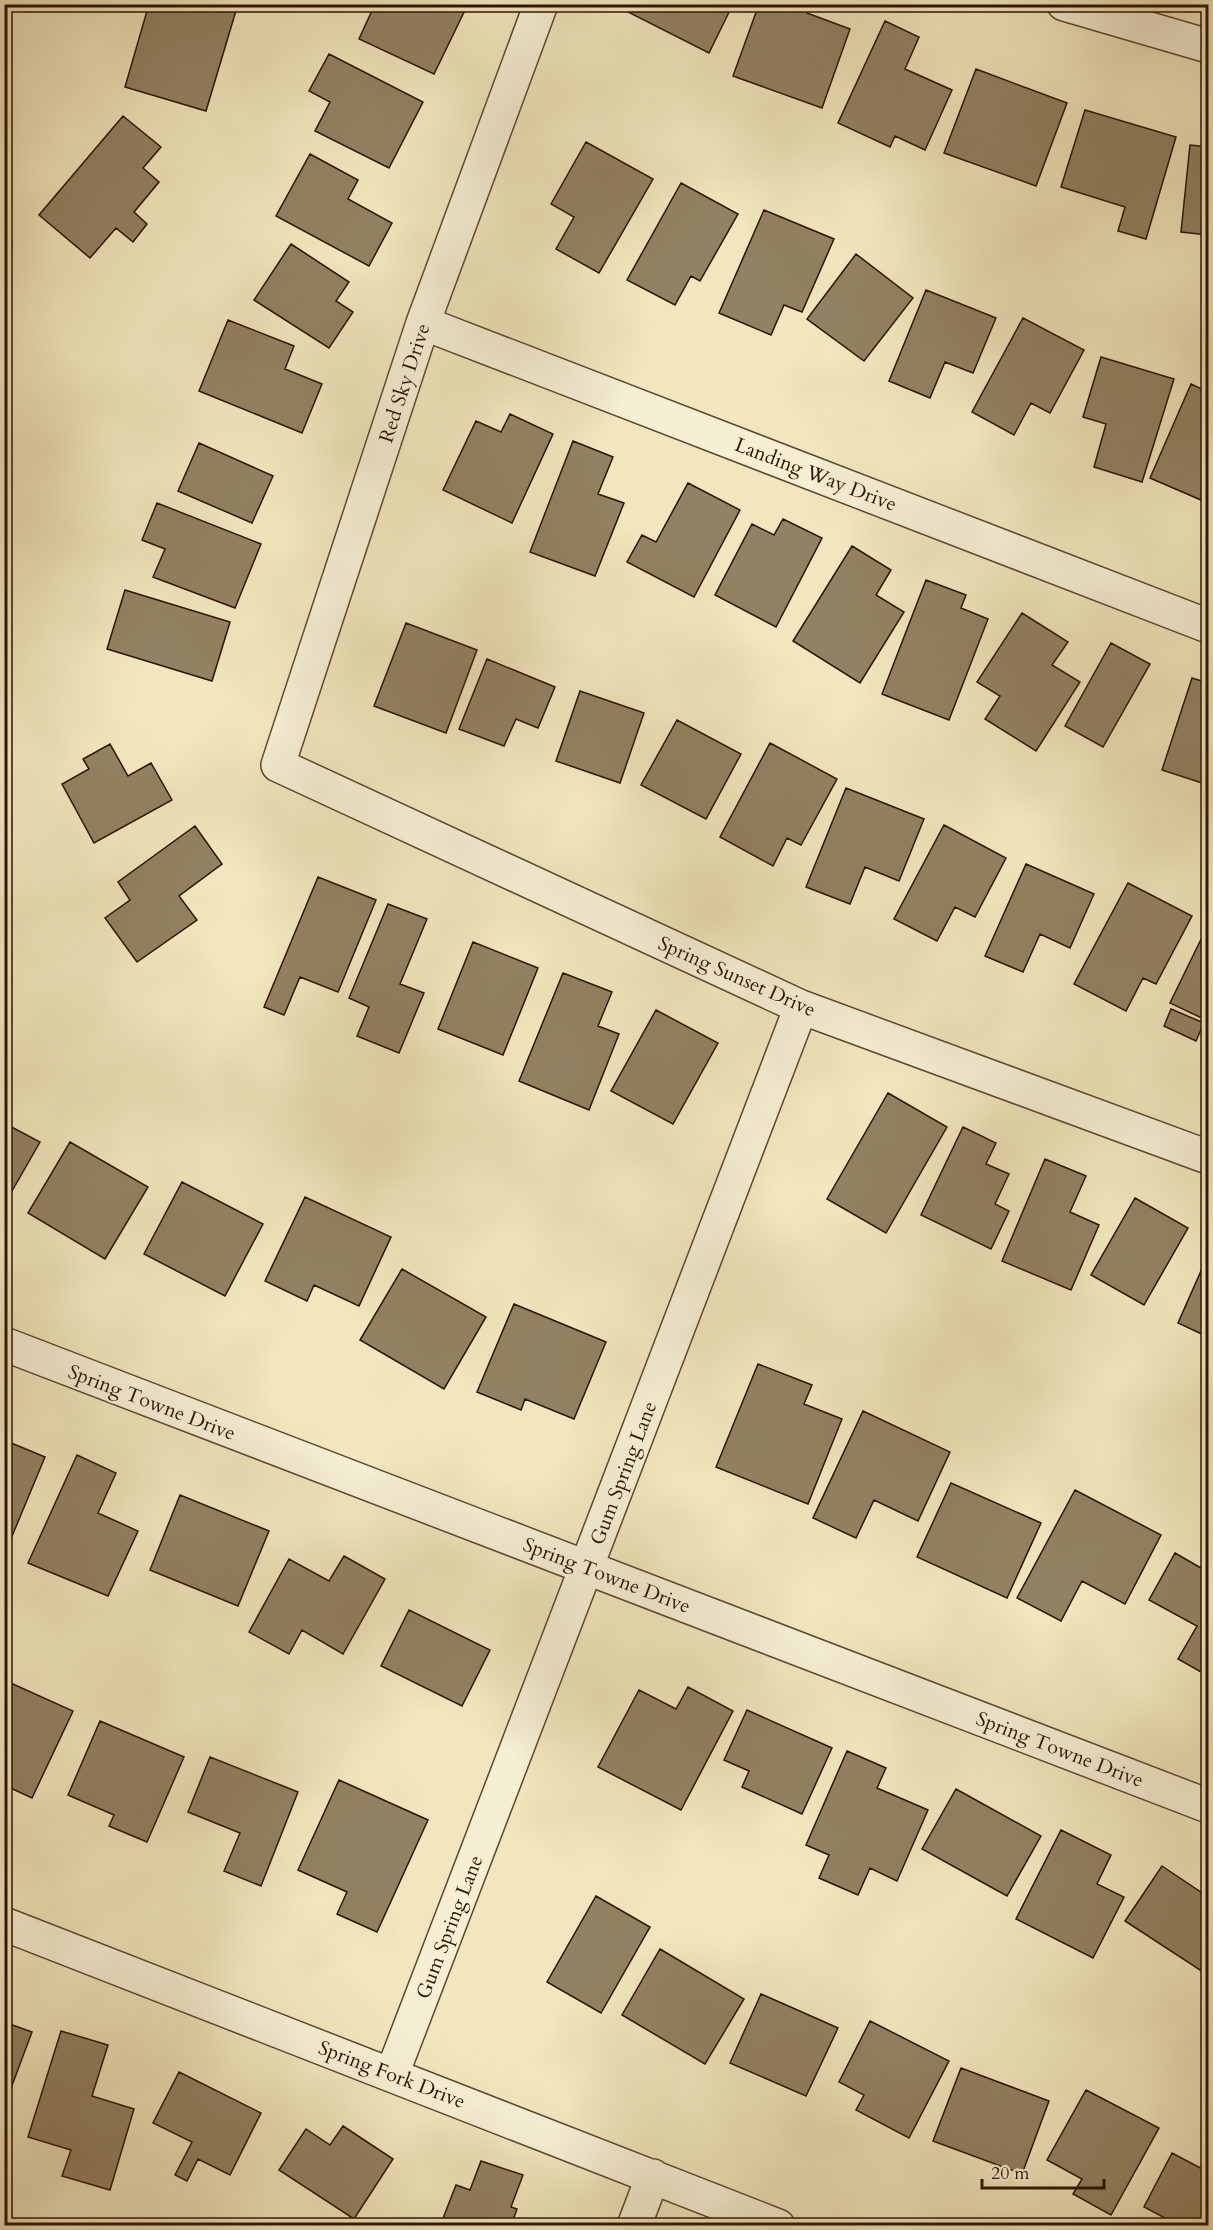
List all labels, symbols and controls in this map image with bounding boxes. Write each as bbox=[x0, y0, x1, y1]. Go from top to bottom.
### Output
street label: Red Sky Drive bbox=[372, 320, 436, 446]
street label: Landing Way Drive bbox=[731, 431, 901, 518]
street label: Spring Sunset Drive bbox=[654, 930, 820, 1023]
street label: Spring Towne Drive bbox=[64, 1358, 239, 1447]
street label: Gum Spring Lane bbox=[584, 1397, 663, 1549]
street label: Spring Towne Drive bbox=[519, 1531, 694, 1620]
street label: Spring Towne Drive bbox=[972, 1705, 1147, 1794]
street label: Gum Spring Lane bbox=[410, 1851, 489, 2003]
street label: Spring Fork Drive bbox=[314, 2034, 469, 2115]
scale bar bbox=[982, 2152, 1104, 2190]
text: 20 m bbox=[991, 2161, 1030, 2186]

